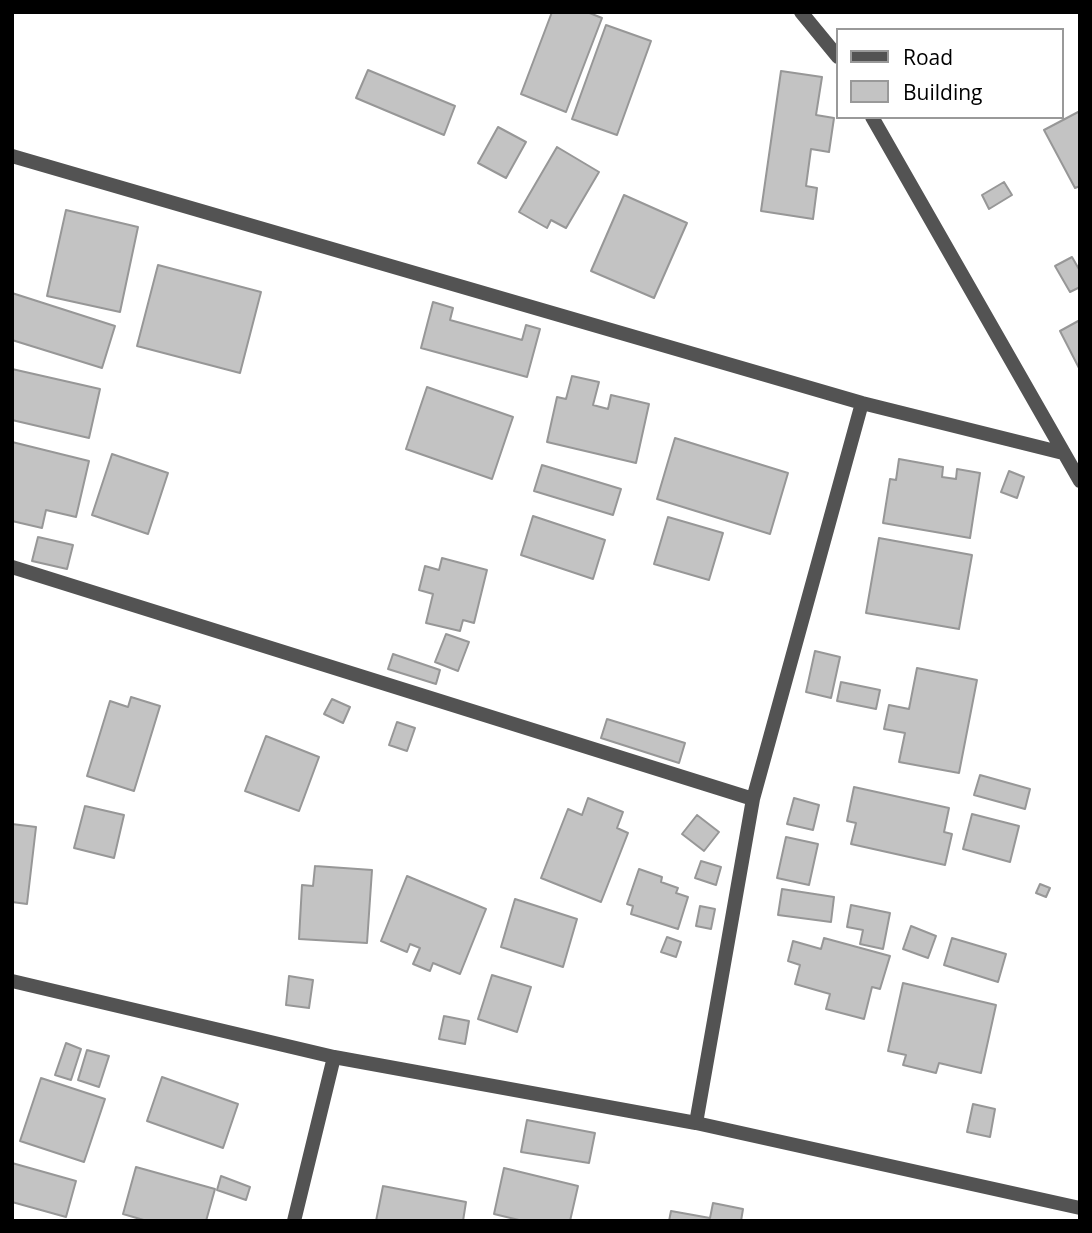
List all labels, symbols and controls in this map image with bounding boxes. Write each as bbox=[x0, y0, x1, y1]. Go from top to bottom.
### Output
legend bbox=[836, 28, 1064, 119]
text: Road bbox=[903, 43, 953, 71]
text: Building bbox=[903, 78, 982, 106]

